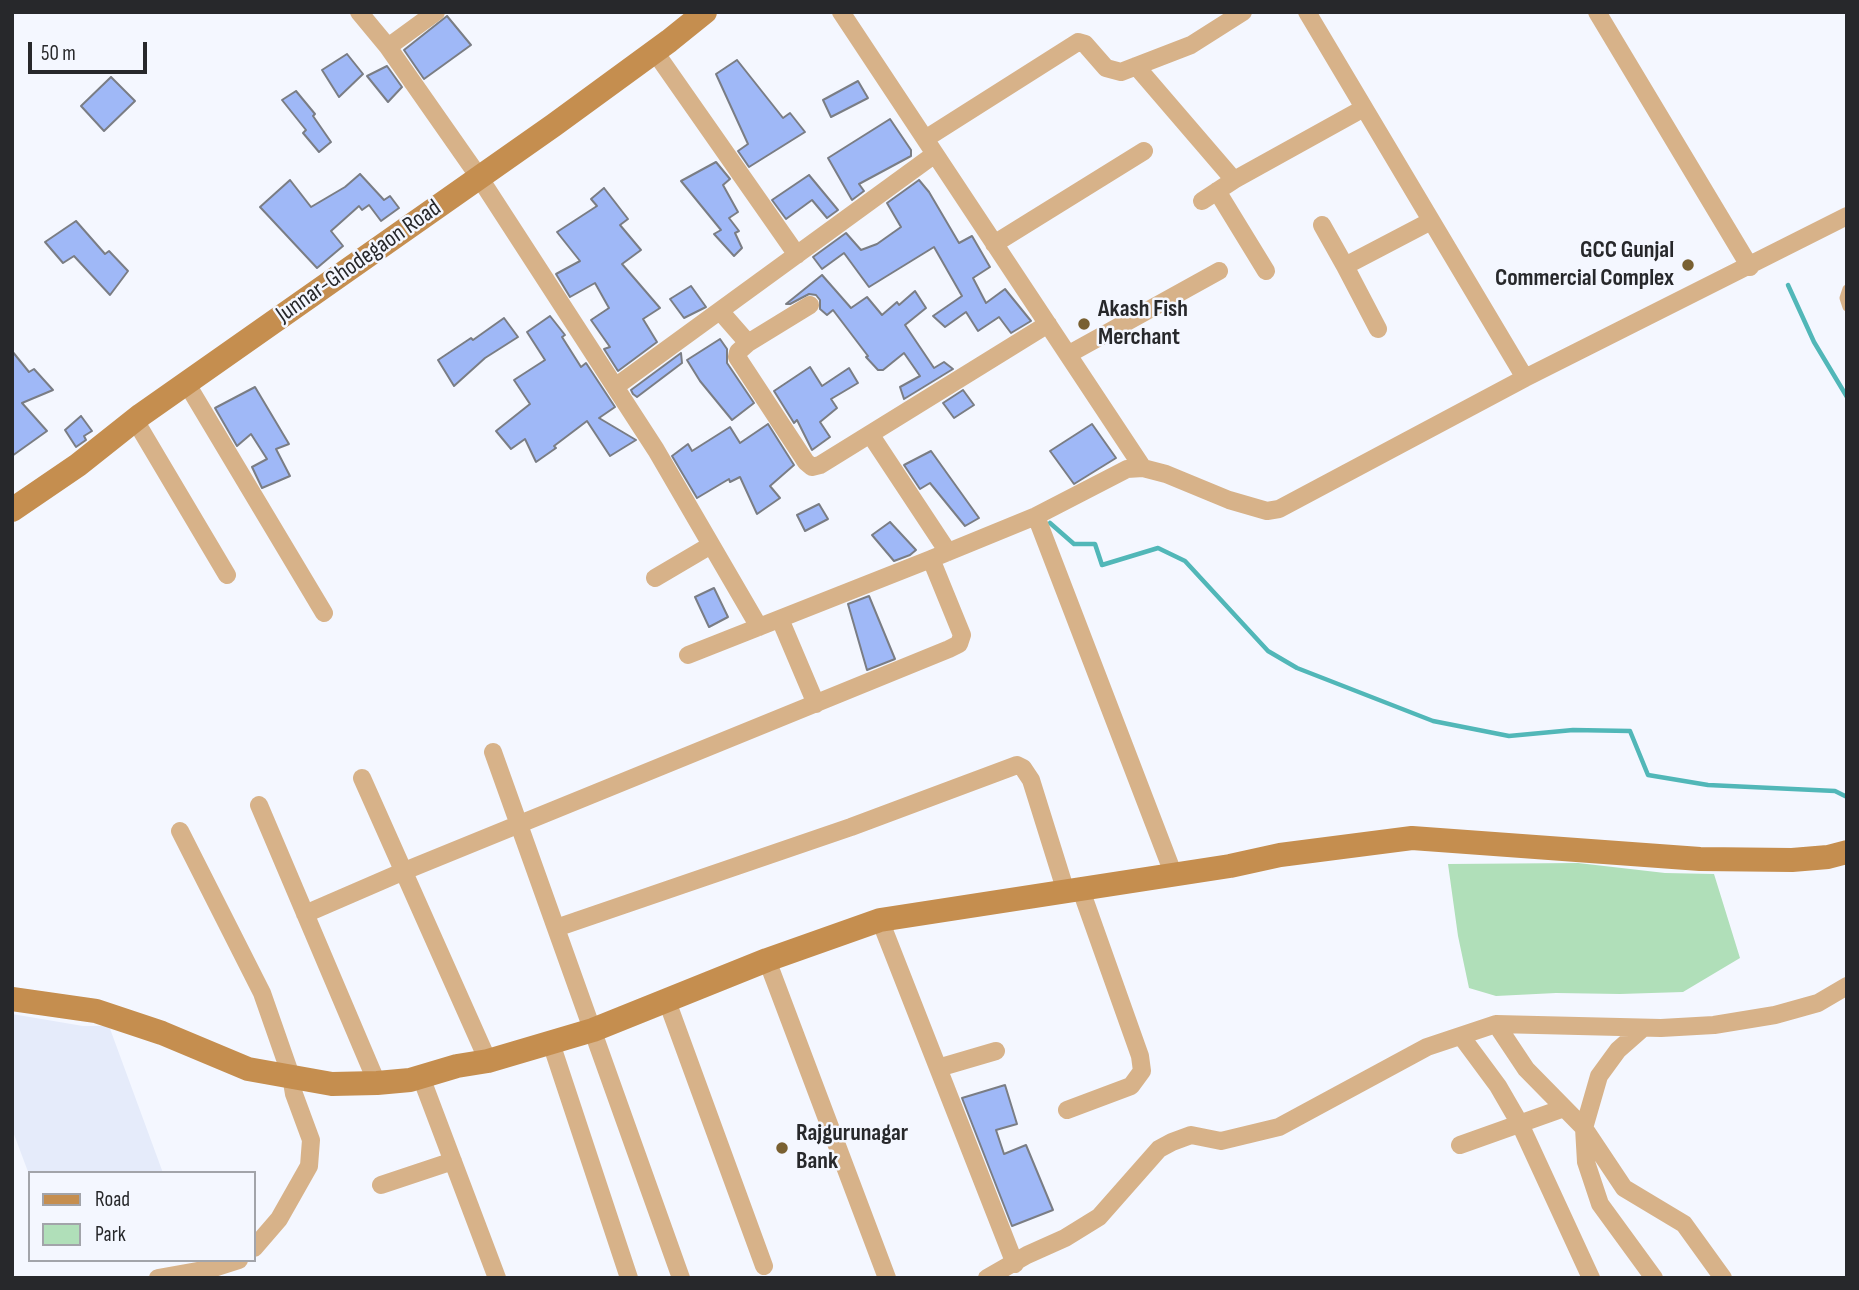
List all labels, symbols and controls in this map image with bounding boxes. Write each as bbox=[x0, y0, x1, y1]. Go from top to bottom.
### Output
scale bar bbox=[32, 28, 150, 72]
text: 50 m bbox=[41, 41, 76, 66]
street label: Junnar-Ghodegaon Road bbox=[271, 194, 447, 330]
place label: GCC Gunjal Commercial Complex bbox=[1495, 237, 1674, 293]
marker: GCC Gunjal Commercial Complex bbox=[1680, 257, 1696, 273]
place label: Akash Fish Merchant bbox=[1098, 296, 1188, 352]
marker: Akash Fish Merchant bbox=[1076, 316, 1092, 332]
place label: Rajgurunagar Bank bbox=[796, 1120, 908, 1176]
marker: Rajgurunagar Bank bbox=[774, 1140, 790, 1156]
legend bbox=[28, 1171, 256, 1262]
text: Road bbox=[95, 1187, 130, 1212]
text: Park bbox=[95, 1222, 126, 1247]

